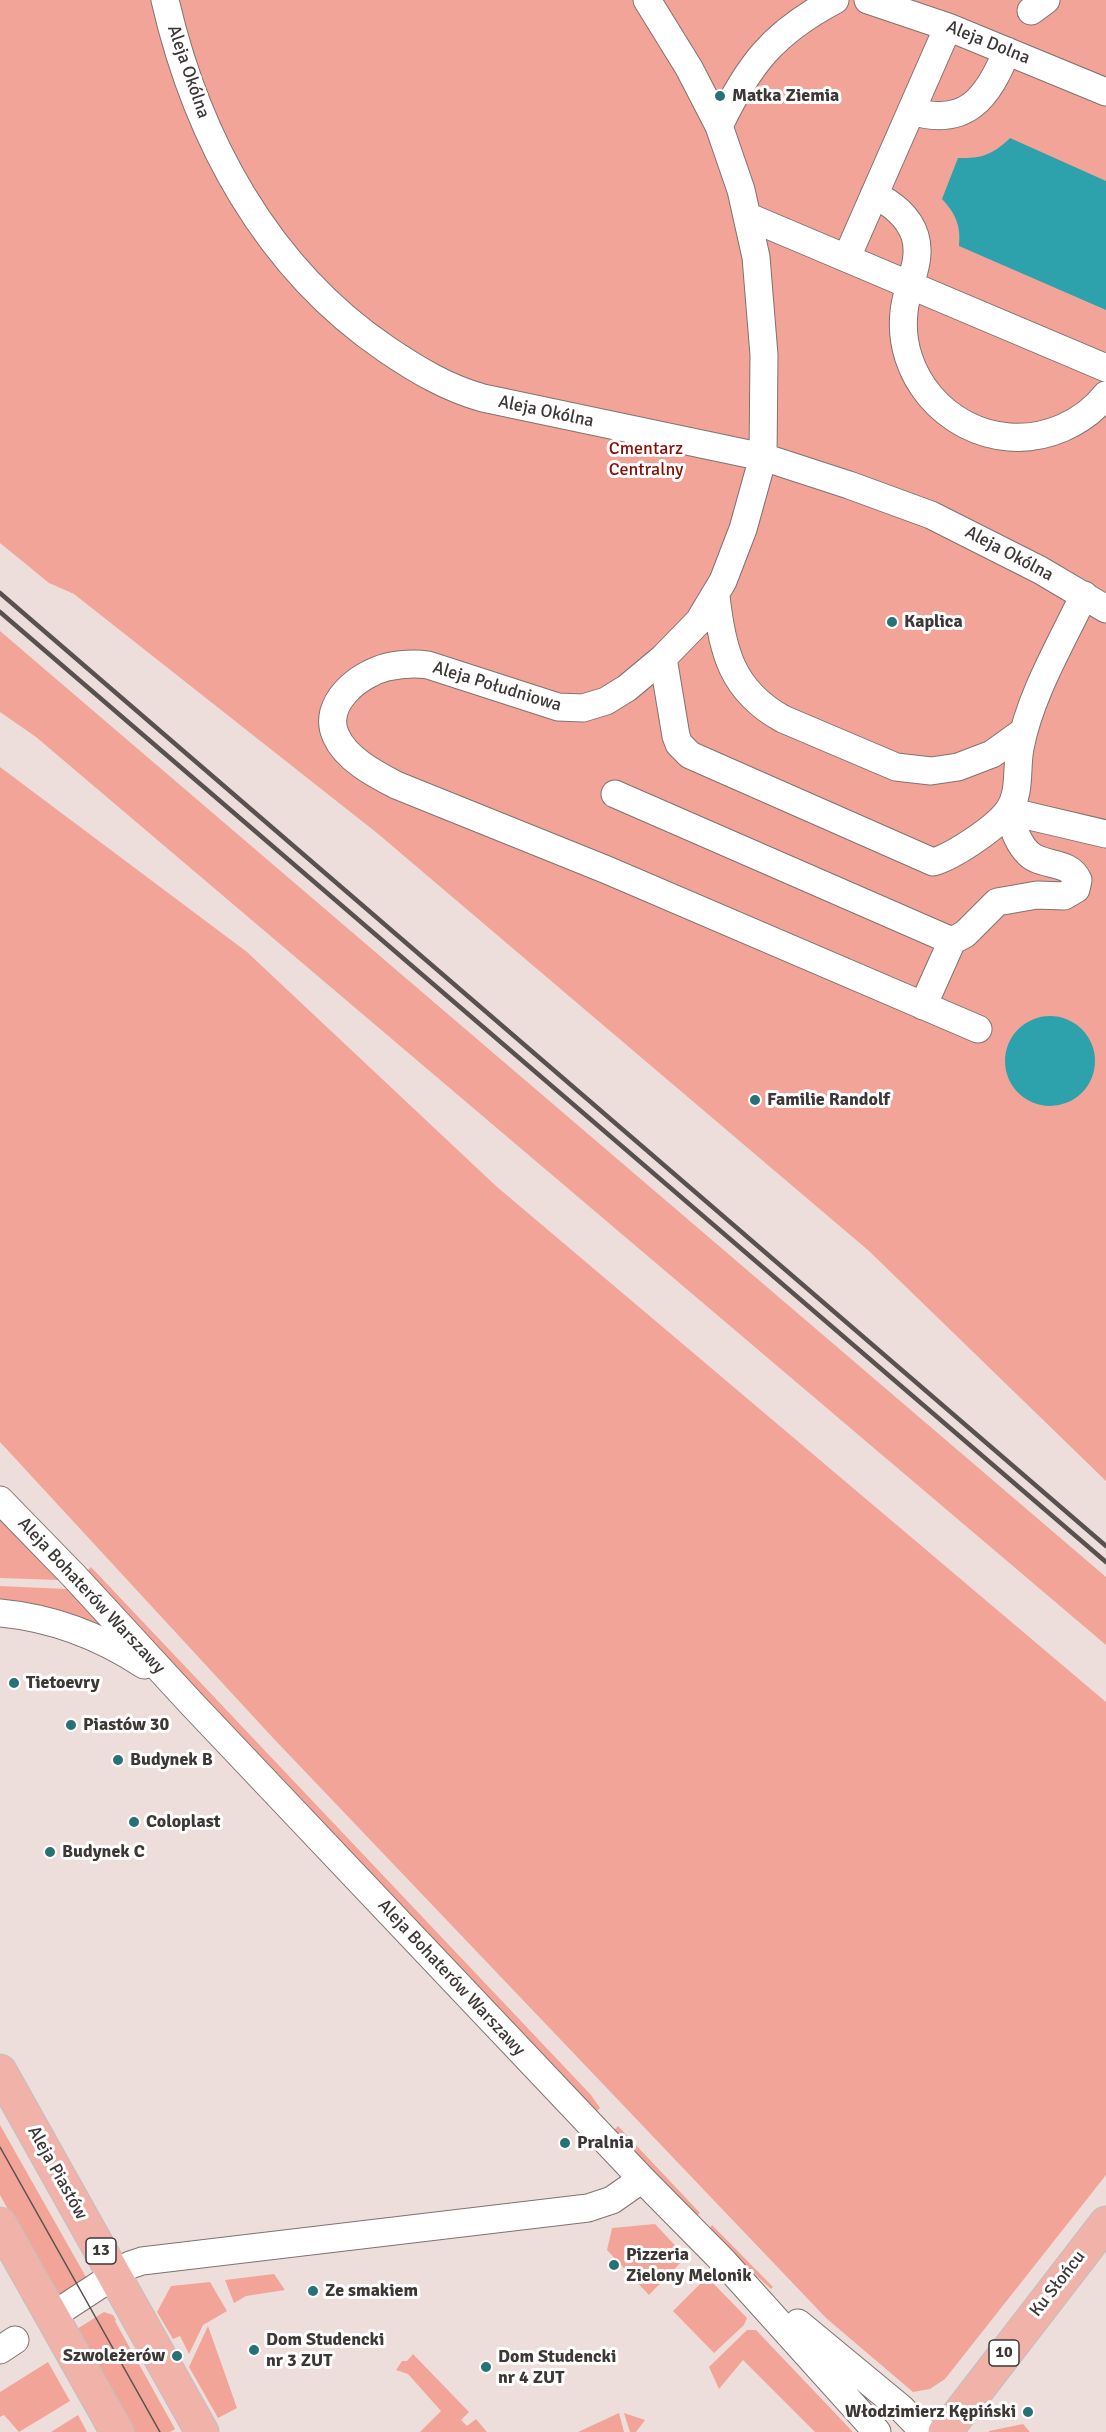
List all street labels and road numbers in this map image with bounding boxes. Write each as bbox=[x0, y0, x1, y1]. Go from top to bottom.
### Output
street label: Aleja Dolna bbox=[943, 16, 1033, 70]
street label: Aleja Okólna bbox=[162, 23, 214, 121]
street label: Aleja Okólna bbox=[496, 391, 596, 433]
street label: Aleja Okólna bbox=[961, 522, 1057, 586]
street label: Aleja Południowa bbox=[430, 657, 564, 717]
street label: Aleja Bohaterów Warszawy bbox=[13, 1513, 169, 1679]
street label: Aleja Bohaterów Warszawy bbox=[373, 1895, 529, 2061]
street label: Aleja Piastów bbox=[22, 2123, 92, 2223]
road number: 13 bbox=[86, 2238, 116, 2264]
street label: Ku Słońcu bbox=[1026, 2247, 1090, 2321]
road number: 10 bbox=[989, 2340, 1019, 2366]

